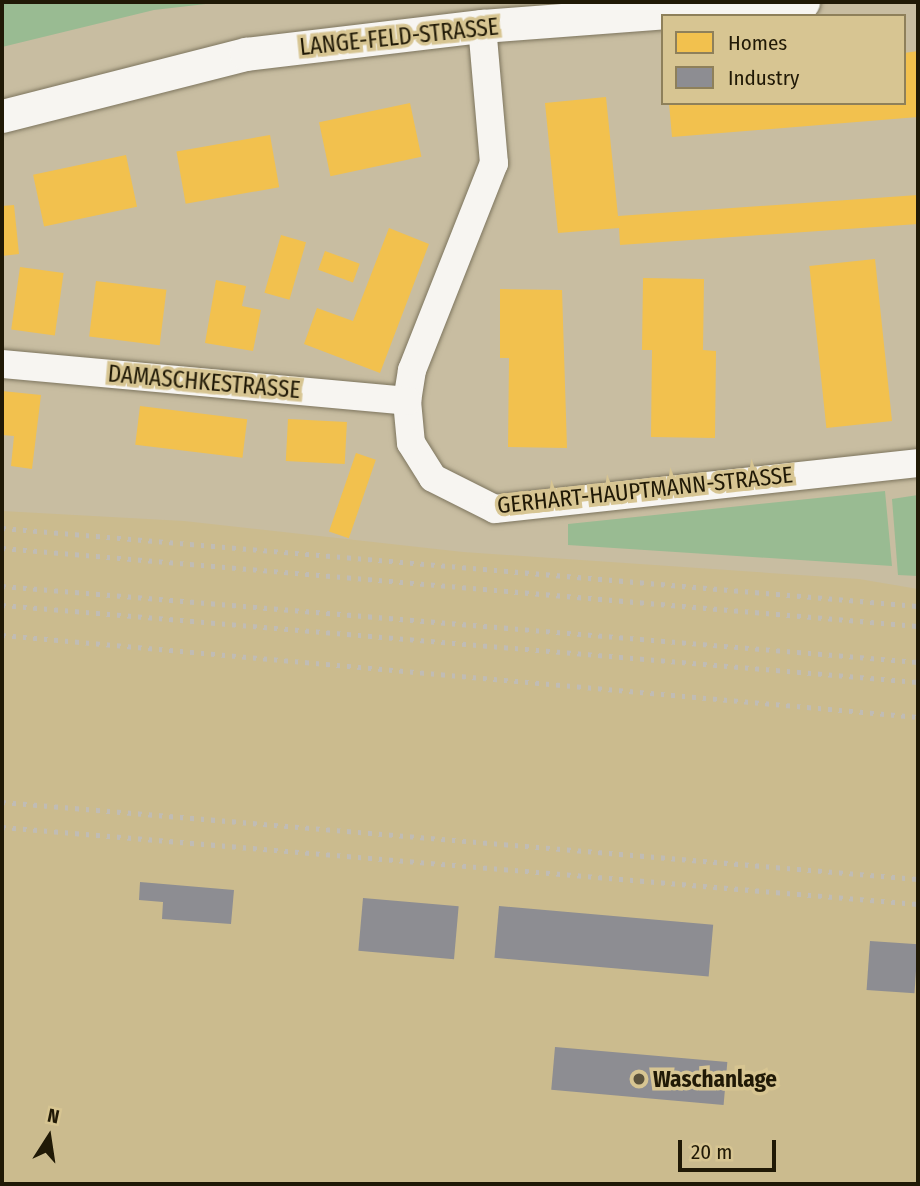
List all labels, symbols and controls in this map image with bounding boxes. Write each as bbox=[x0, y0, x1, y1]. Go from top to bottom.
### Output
street label: LANGE-FELD-STRASSE bbox=[298, 13, 500, 61]
legend bbox=[661, 14, 906, 105]
text: Homes bbox=[728, 30, 787, 56]
text: Industry bbox=[728, 65, 799, 91]
street label: DAMASCHKESTRASSE bbox=[107, 360, 301, 404]
street label: GERHART-HAUPTMANN-STRASSE bbox=[496, 461, 794, 519]
place label: Waschanlage bbox=[653, 1065, 777, 1093]
marker: Waschanlage bbox=[631, 1071, 647, 1087]
north arrow bbox=[14, 1102, 84, 1172]
text: N bbox=[46, 1104, 61, 1128]
scale bar bbox=[682, 1126, 780, 1170]
text: 20 m bbox=[691, 1139, 732, 1165]

